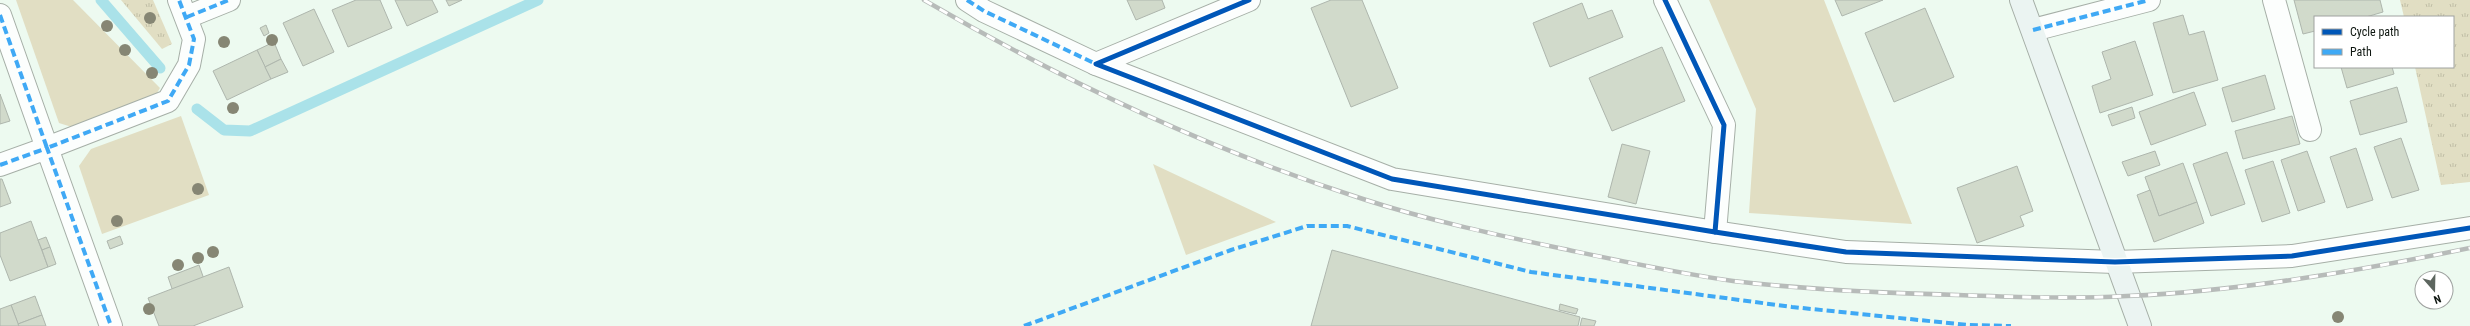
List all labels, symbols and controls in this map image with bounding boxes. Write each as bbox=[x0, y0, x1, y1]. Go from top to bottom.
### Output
legend bbox=[2314, 16, 2454, 68]
text: Cycle path bbox=[2350, 25, 2400, 39]
text: Path bbox=[2350, 45, 2372, 59]
north arrow bbox=[2414, 270, 2454, 310]
text: N bbox=[2432, 292, 2443, 306]

